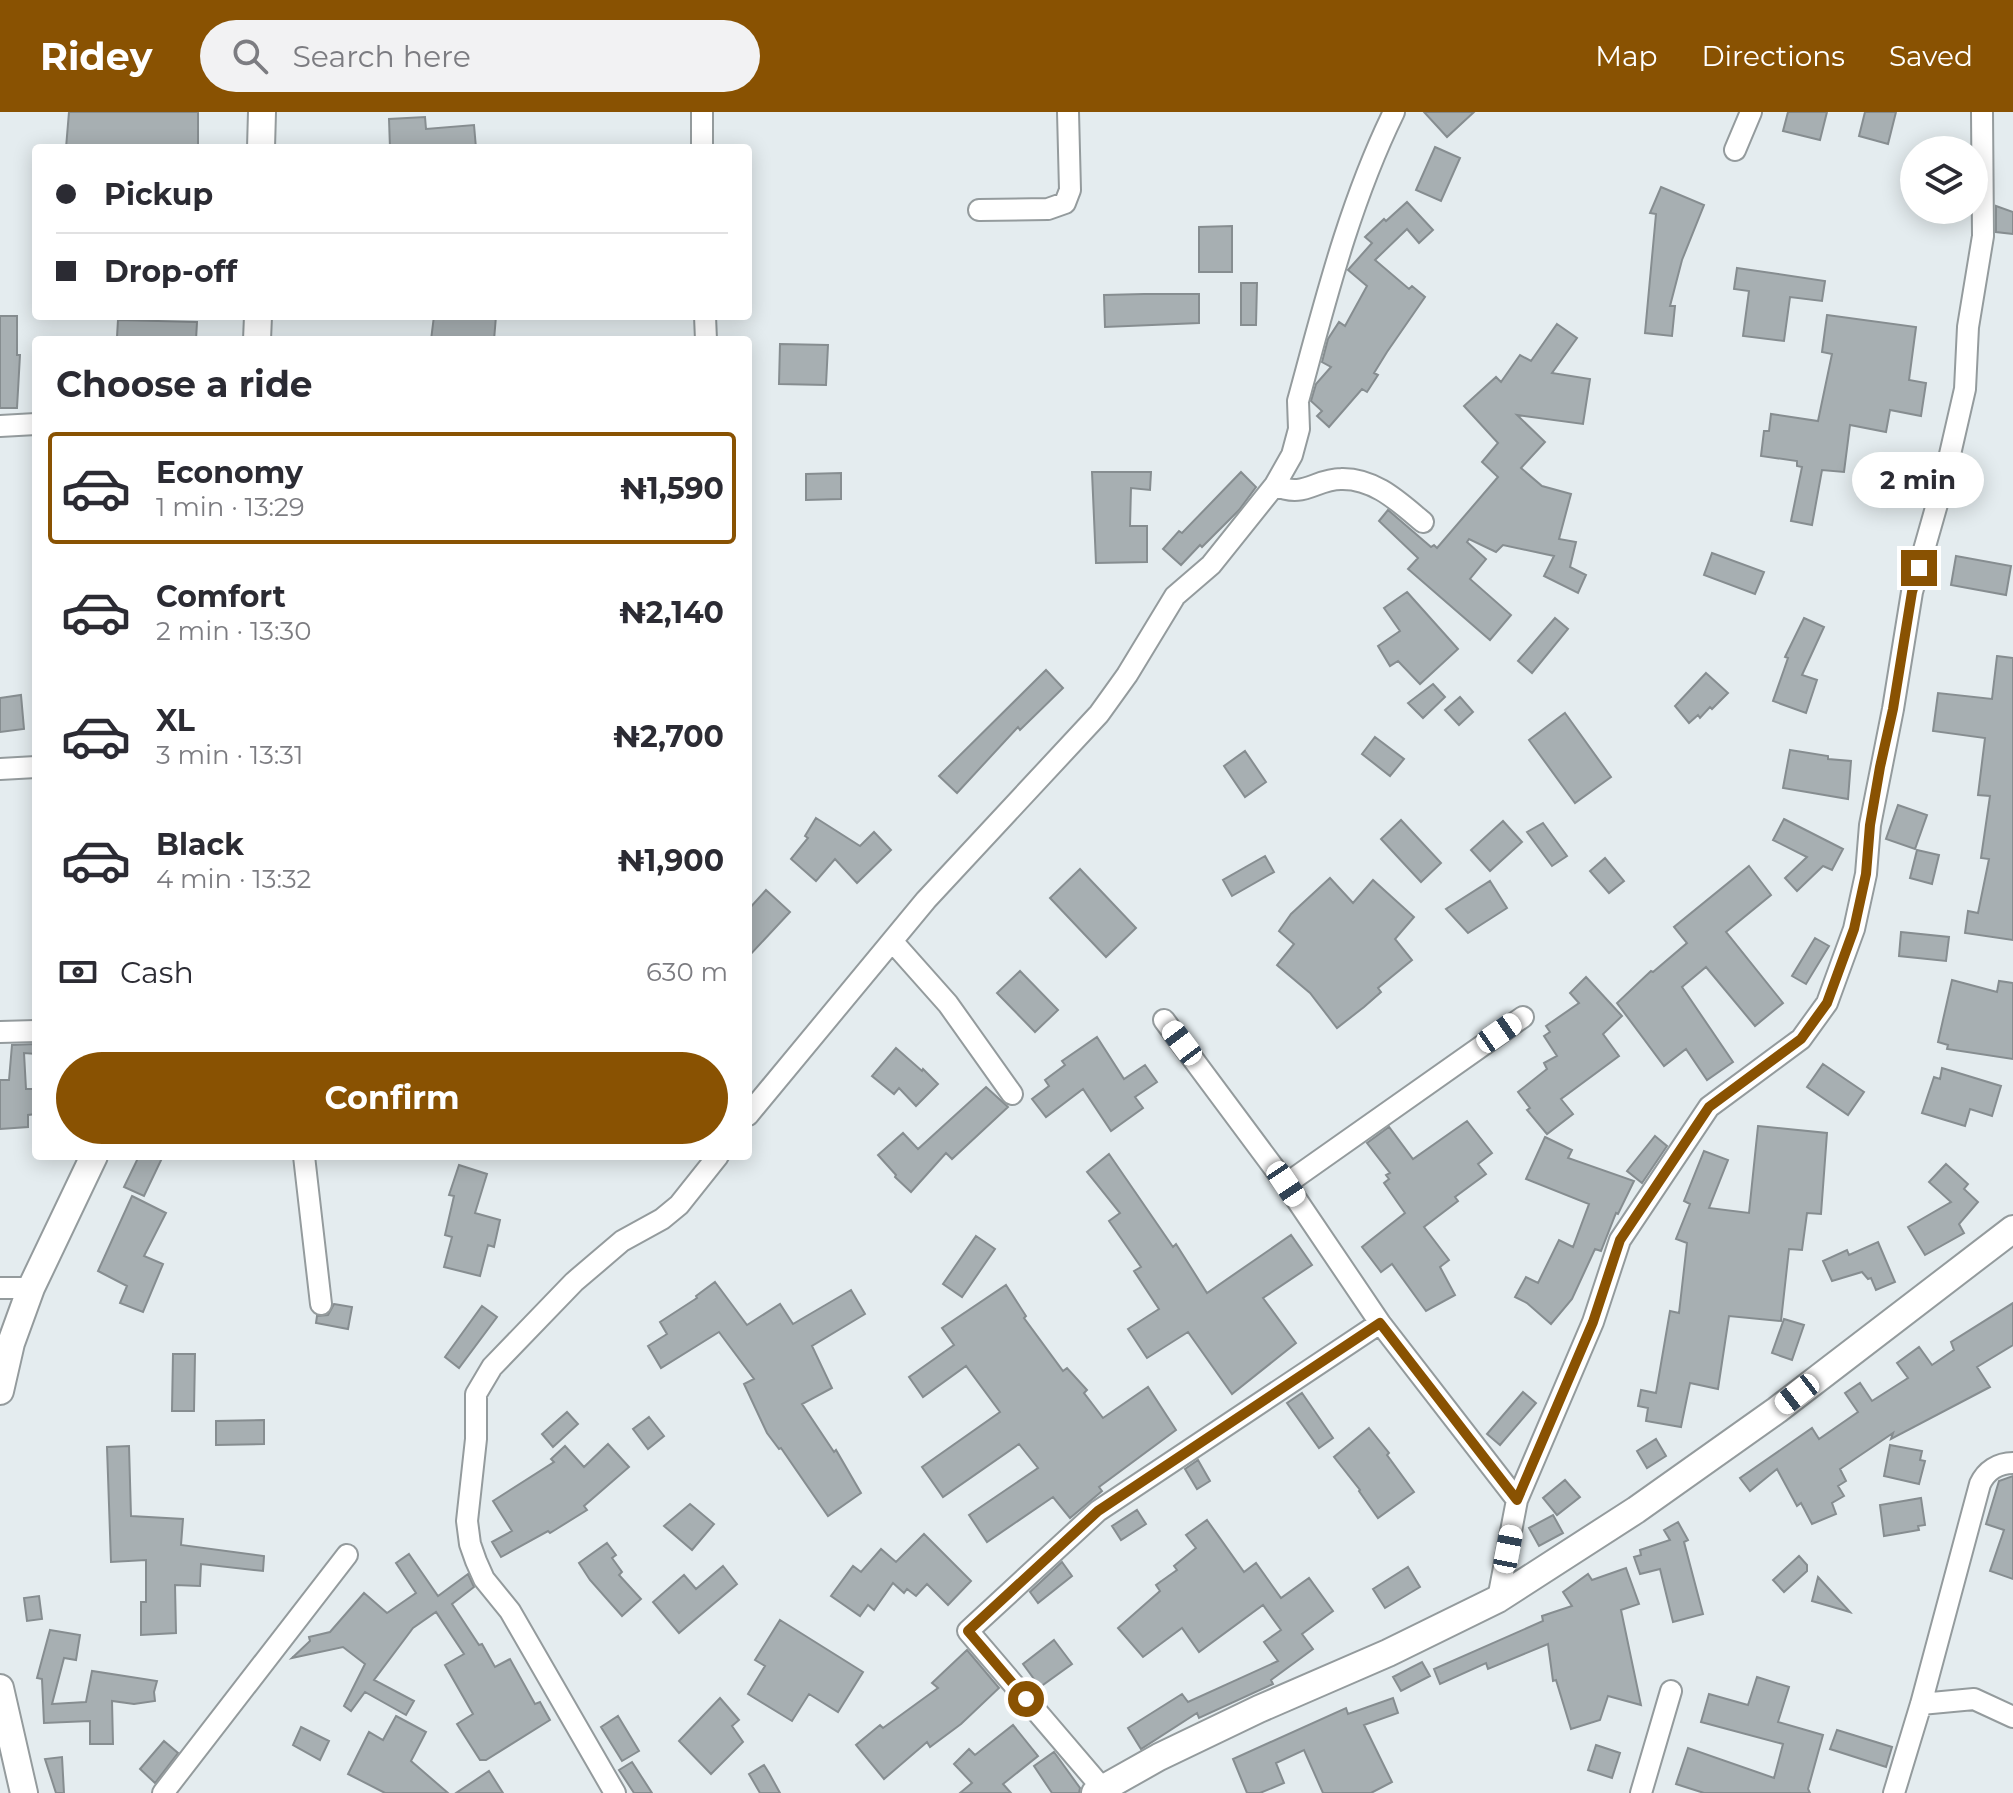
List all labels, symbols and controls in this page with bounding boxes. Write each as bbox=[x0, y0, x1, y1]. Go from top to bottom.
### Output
search box bbox=[200, 20, 760, 92]
text: Ridey bbox=[40, 33, 152, 80]
icon: search bbox=[228, 34, 272, 78]
text: Search here bbox=[292, 38, 471, 75]
text: Map bbox=[1595, 39, 1657, 73]
text: Directions bbox=[1701, 39, 1845, 73]
text: Saved bbox=[1889, 39, 1973, 73]
map controls bbox=[1900, 136, 1988, 224]
button: layers bbox=[1900, 136, 1988, 224]
text: Pickup bbox=[104, 176, 213, 213]
text: Drop-off bbox=[104, 253, 237, 290]
text: Choose a ride bbox=[56, 362, 313, 406]
icon: car bbox=[60, 452, 132, 524]
callout: 2 min bbox=[1853, 452, 1985, 508]
text: Economy bbox=[156, 454, 303, 491]
text: 2 min bbox=[1880, 464, 1956, 496]
text: ₦1,590 bbox=[620, 470, 724, 507]
text: 1 min · 13:29 bbox=[156, 491, 305, 523]
route end bbox=[1901, 550, 1937, 586]
icon: car bbox=[60, 576, 132, 648]
text: Comfort bbox=[156, 578, 286, 615]
text: ₦2,140 bbox=[619, 594, 724, 631]
text: 2 min · 13:30 bbox=[156, 615, 311, 647]
icon: car bbox=[60, 700, 132, 772]
text: XL bbox=[156, 702, 195, 739]
text: ₦2,700 bbox=[613, 718, 724, 755]
text: 3 min · 13:31 bbox=[156, 739, 303, 771]
icon: car bbox=[60, 824, 132, 896]
text: Black bbox=[156, 826, 244, 863]
text: ₦1,900 bbox=[617, 842, 724, 879]
text: 4 min · 13:32 bbox=[156, 863, 311, 895]
icon: cash bbox=[56, 950, 100, 994]
text: Cash bbox=[120, 954, 194, 991]
text: 630 m bbox=[646, 956, 728, 988]
car bbox=[1472, 1009, 1526, 1057]
car bbox=[1158, 1017, 1206, 1069]
button: Confirm bbox=[56, 1052, 728, 1144]
car bbox=[1263, 1157, 1309, 1211]
car bbox=[1771, 1370, 1823, 1418]
car bbox=[1492, 1523, 1524, 1575]
route start bbox=[1008, 1681, 1044, 1717]

